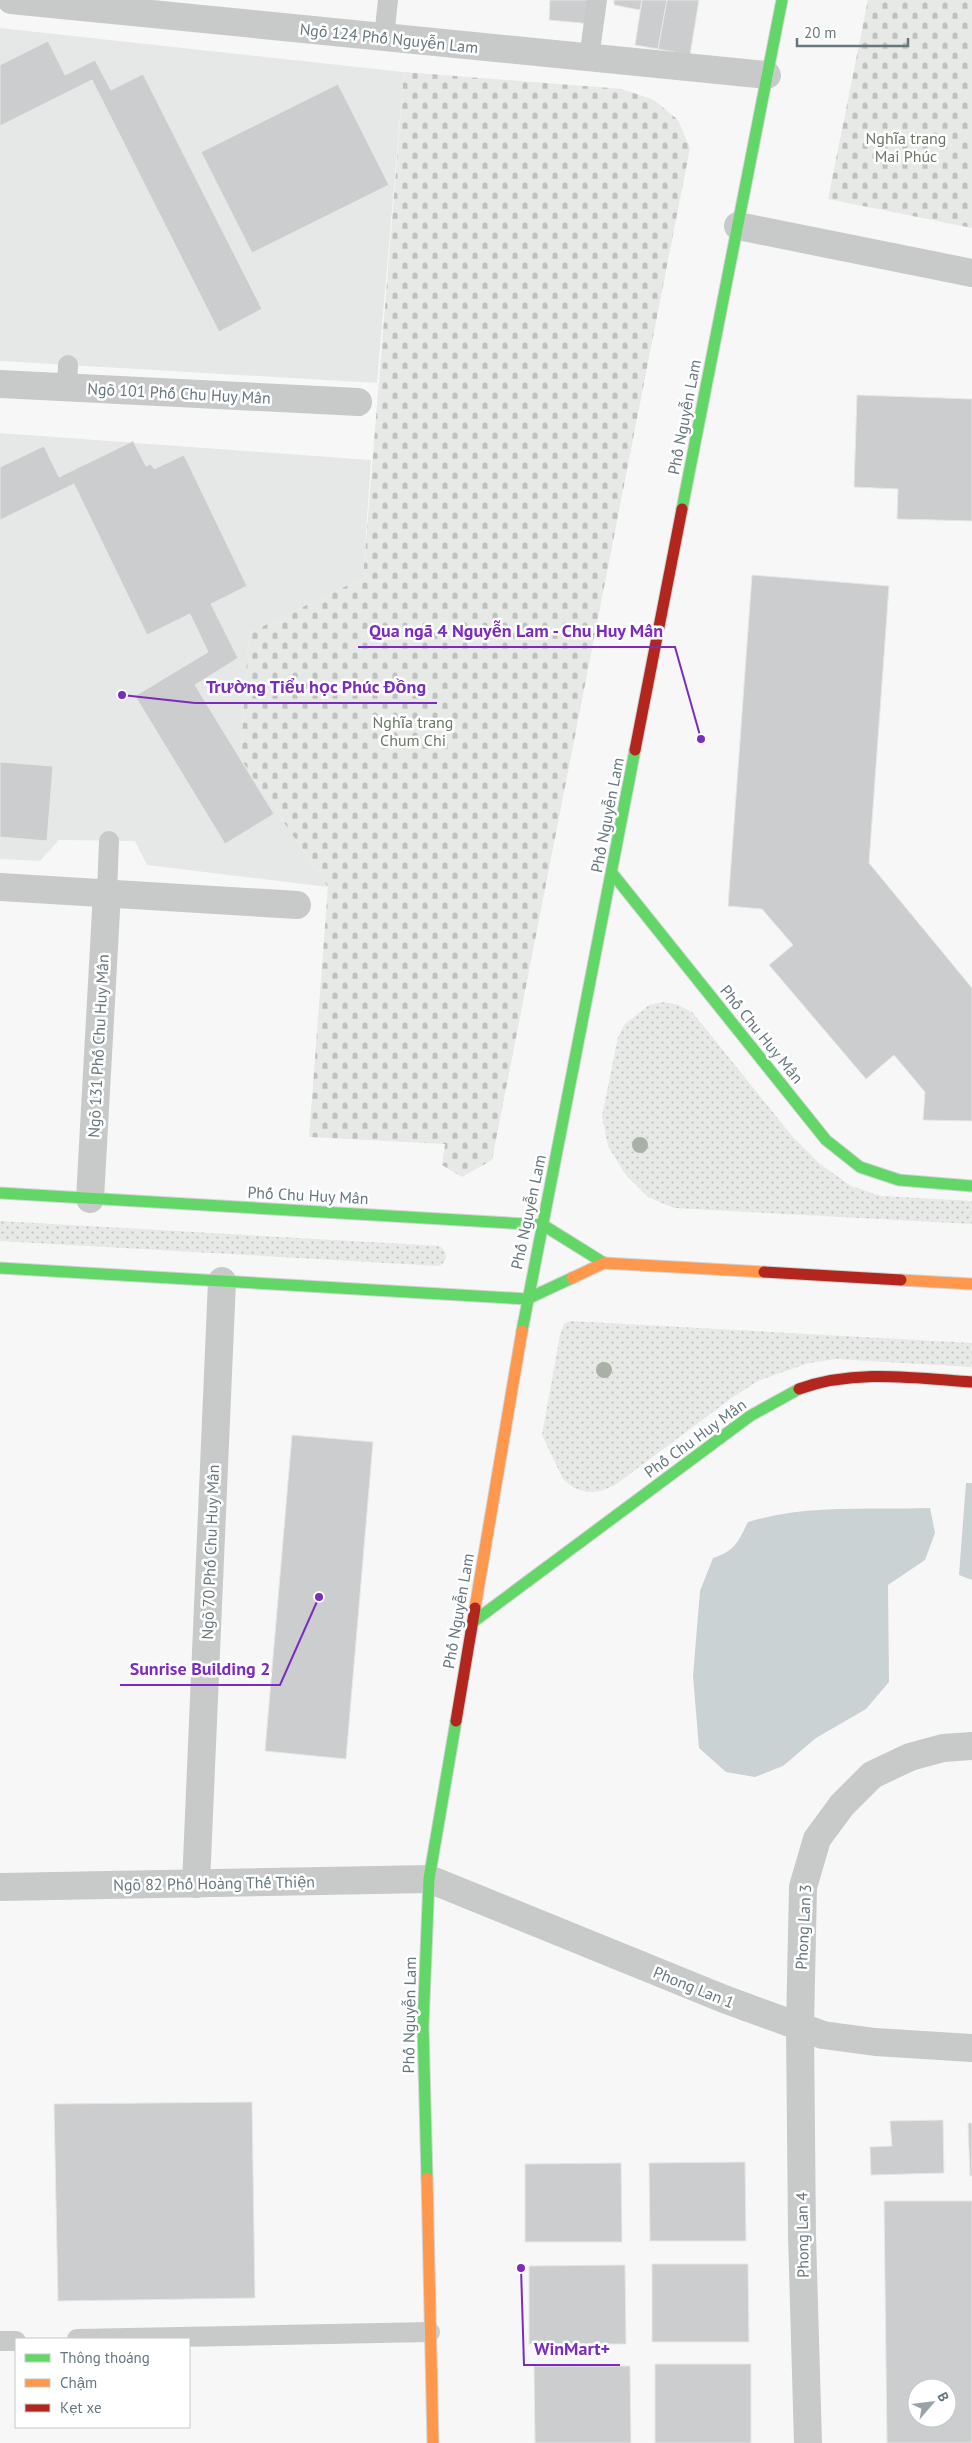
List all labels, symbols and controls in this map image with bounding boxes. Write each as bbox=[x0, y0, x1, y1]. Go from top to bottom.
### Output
scale bar bbox=[797, 15, 908, 47]
street label: Ngõ 124 Phố Nguyễn Lam bbox=[299, 19, 479, 57]
text: 20 m bbox=[804, 23, 837, 42]
park label: Nghĩa trang Mai Phúc bbox=[866, 128, 946, 166]
street label: Phố Nguyễn Lam bbox=[663, 358, 705, 476]
street label: Ngõ 101 Phố Chu Huy Mân bbox=[87, 378, 271, 408]
callout: Qua ngã 4 Nguyễn Lam - Chu Huy Mân bbox=[358, 614, 675, 647]
text: Qua ngã 4 Nguyễn Lam - Chu Huy Mân bbox=[369, 619, 663, 642]
callout: Trường Tiểu học Phúc Đồng bbox=[195, 670, 437, 703]
text: Trường Tiểu học Phúc Đồng bbox=[206, 675, 426, 698]
park label: Nghĩa trang Chum Chi bbox=[373, 712, 453, 750]
street label: Phố Nguyễn Lam bbox=[586, 756, 628, 874]
street label: Ngõ 131 Phố Chu Huy Mân bbox=[83, 954, 113, 1138]
street label: Phố Chu Huy Mân bbox=[716, 981, 808, 1087]
street label: Phố Nguyễn Lam bbox=[506, 1153, 550, 1271]
street label: Phố Chu Huy Mân bbox=[247, 1182, 369, 1208]
street label: Phố Chu Huy Mân bbox=[640, 1394, 750, 1482]
street label: Ngõ 70 Phố Chu Huy Mân bbox=[197, 1464, 223, 1640]
street label: Phố Nguyễn Lam bbox=[438, 1552, 478, 1670]
callout: Sunrise Building 2 bbox=[120, 1652, 280, 1685]
text: Sunrise Building 2 bbox=[130, 1657, 270, 1680]
street label: Ngõ 82 Phố Hoàng Thế Thiện bbox=[113, 1871, 315, 1895]
street label: Phong Lan 3 bbox=[791, 1884, 815, 1970]
street label: Phố Nguyễn Lam bbox=[398, 1956, 420, 2074]
street label: Phong Lan 1 bbox=[651, 1962, 737, 2012]
street label: Phong Lan 4 bbox=[791, 2192, 813, 2278]
callout: WinMart+ bbox=[524, 2332, 620, 2365]
text: WinMart+ bbox=[534, 2337, 610, 2360]
legend bbox=[15, 2338, 190, 2428]
text: Thông thoáng bbox=[60, 2348, 150, 2367]
text: Chậm bbox=[60, 2373, 97, 2392]
north arrow bbox=[907, 2378, 957, 2428]
text: B bbox=[934, 2389, 953, 2405]
text: Kẹt xe bbox=[60, 2398, 102, 2417]

